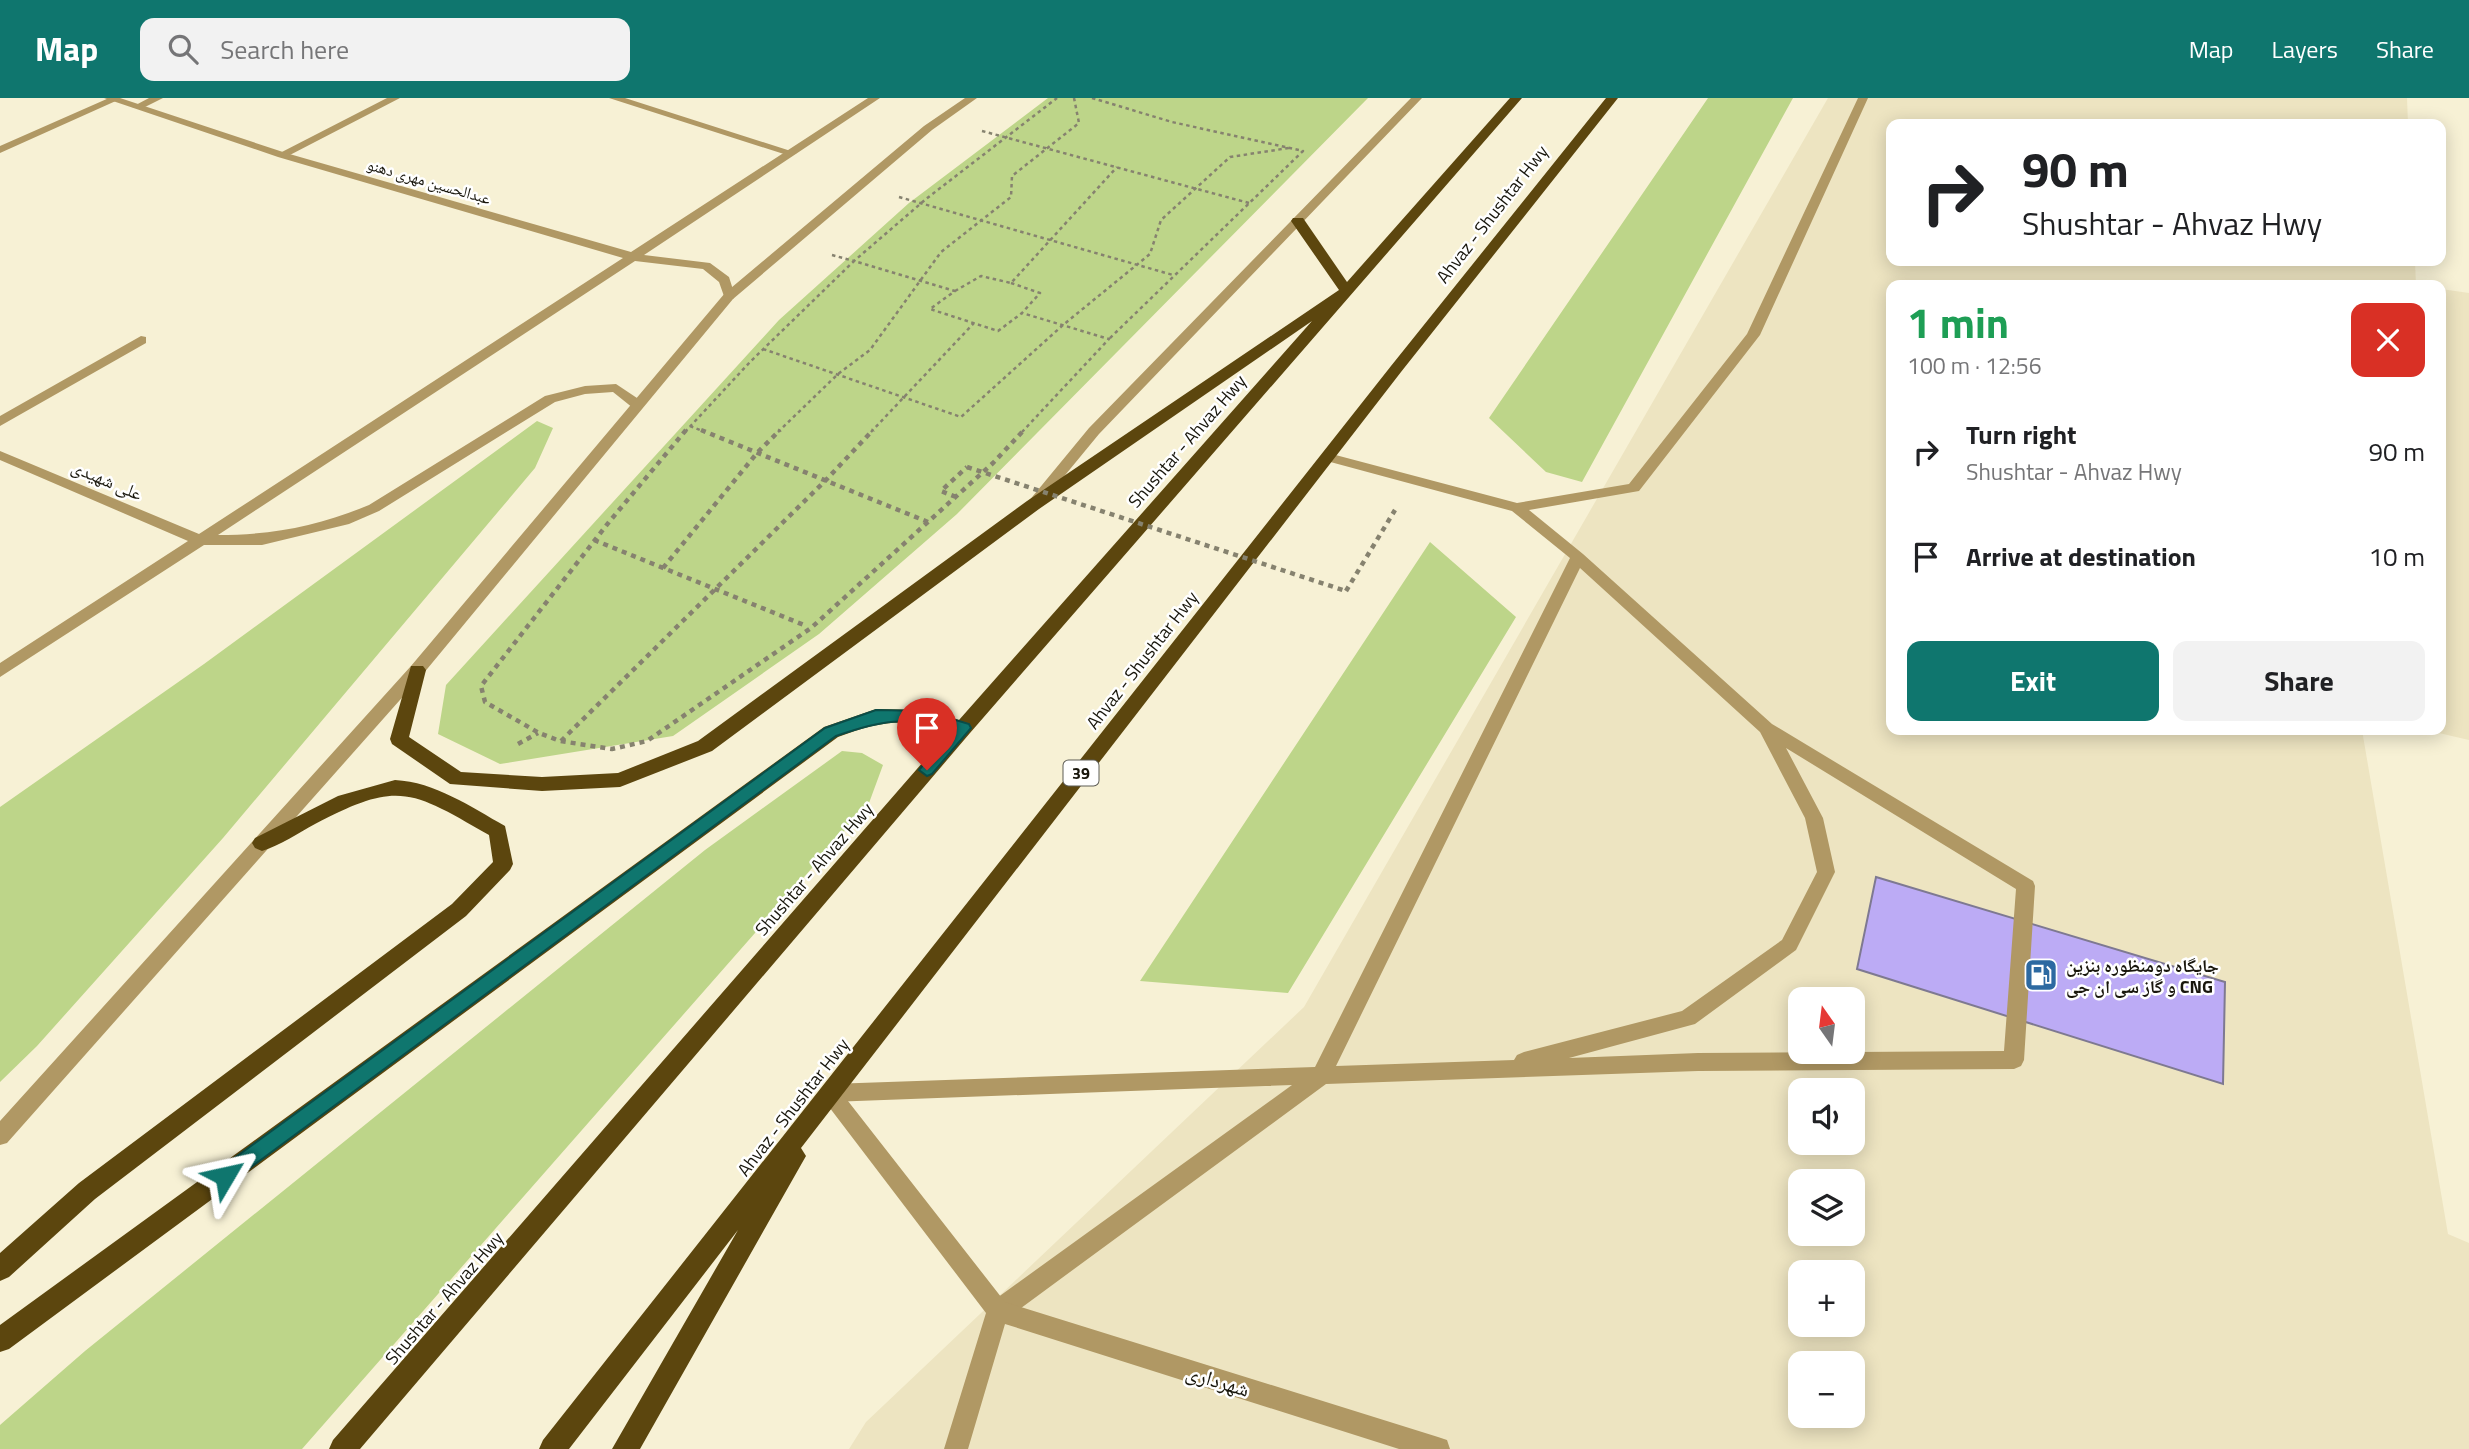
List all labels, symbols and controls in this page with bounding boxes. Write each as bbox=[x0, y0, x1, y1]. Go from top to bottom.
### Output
search box bbox=[140, 18, 630, 81]
text: Map bbox=[35, 24, 98, 74]
icon: search bbox=[164, 30, 202, 68]
text: Search here bbox=[220, 30, 349, 69]
text: Map bbox=[2189, 31, 2234, 67]
text: Layers bbox=[2272, 31, 2338, 67]
text: Share bbox=[2376, 31, 2434, 67]
text: 90 m bbox=[2022, 131, 2129, 206]
street label: Ahvaz - Shushtar Hwy bbox=[1429, 139, 1555, 289]
icon: right bbox=[1907, 147, 1998, 238]
street label: عبدالحسین مهری دهنو bbox=[364, 152, 494, 210]
text: Shushtar - Ahvaz Hwy bbox=[2022, 199, 2322, 247]
text: 1 min bbox=[1907, 290, 2009, 354]
button: close bbox=[2351, 303, 2425, 377]
text: 100 m · 12:56 bbox=[1907, 348, 2042, 383]
street label: Shushtar - Ahvaz Hwy bbox=[1121, 368, 1253, 514]
text: Turn right bbox=[1966, 415, 2077, 454]
text: 90 m bbox=[2368, 432, 2425, 471]
icon: right bbox=[1907, 433, 1945, 471]
street label: علی شهیدی bbox=[67, 453, 147, 507]
text: Shushtar - Ahvaz Hwy bbox=[1966, 454, 2182, 489]
text: Arrive at destination bbox=[1966, 537, 2196, 576]
text: 10 m bbox=[2368, 537, 2425, 576]
icon: arrive bbox=[1907, 538, 1945, 576]
street label: Ahvaz - Shushtar Hwy bbox=[1079, 585, 1205, 735]
button: Exit bbox=[1907, 641, 2159, 721]
button: Share bbox=[2173, 641, 2425, 721]
pin bbox=[897, 698, 957, 770]
icon: arrive bbox=[908, 709, 946, 747]
road number: 39 bbox=[1064, 760, 1098, 786]
street label: Shushtar - Ahvaz Hwy bbox=[748, 796, 880, 942]
place label: جایگاه دومنظوره بنزین و گاز سی ان جی CNG bbox=[2066, 952, 2219, 1000]
fuel station icon: جایگاه دومنظوره بنزین و گاز سی ان جی CNG bbox=[2022, 956, 2060, 994]
north arrow bbox=[1788, 987, 1866, 1064]
map controls bbox=[1788, 987, 1865, 1428]
street label: Ahvaz - Shushtar Hwy bbox=[730, 1032, 856, 1182]
button: sound bbox=[1788, 1078, 1865, 1155]
position arrow bbox=[188, 1139, 262, 1213]
button: layers bbox=[1788, 1169, 1865, 1246]
street label: Shushtar - Ahvaz Hwy bbox=[378, 1225, 510, 1371]
button: + bbox=[1788, 1260, 1865, 1337]
button: − bbox=[1788, 1351, 1865, 1428]
street label: شهرداری bbox=[1182, 1355, 1254, 1405]

